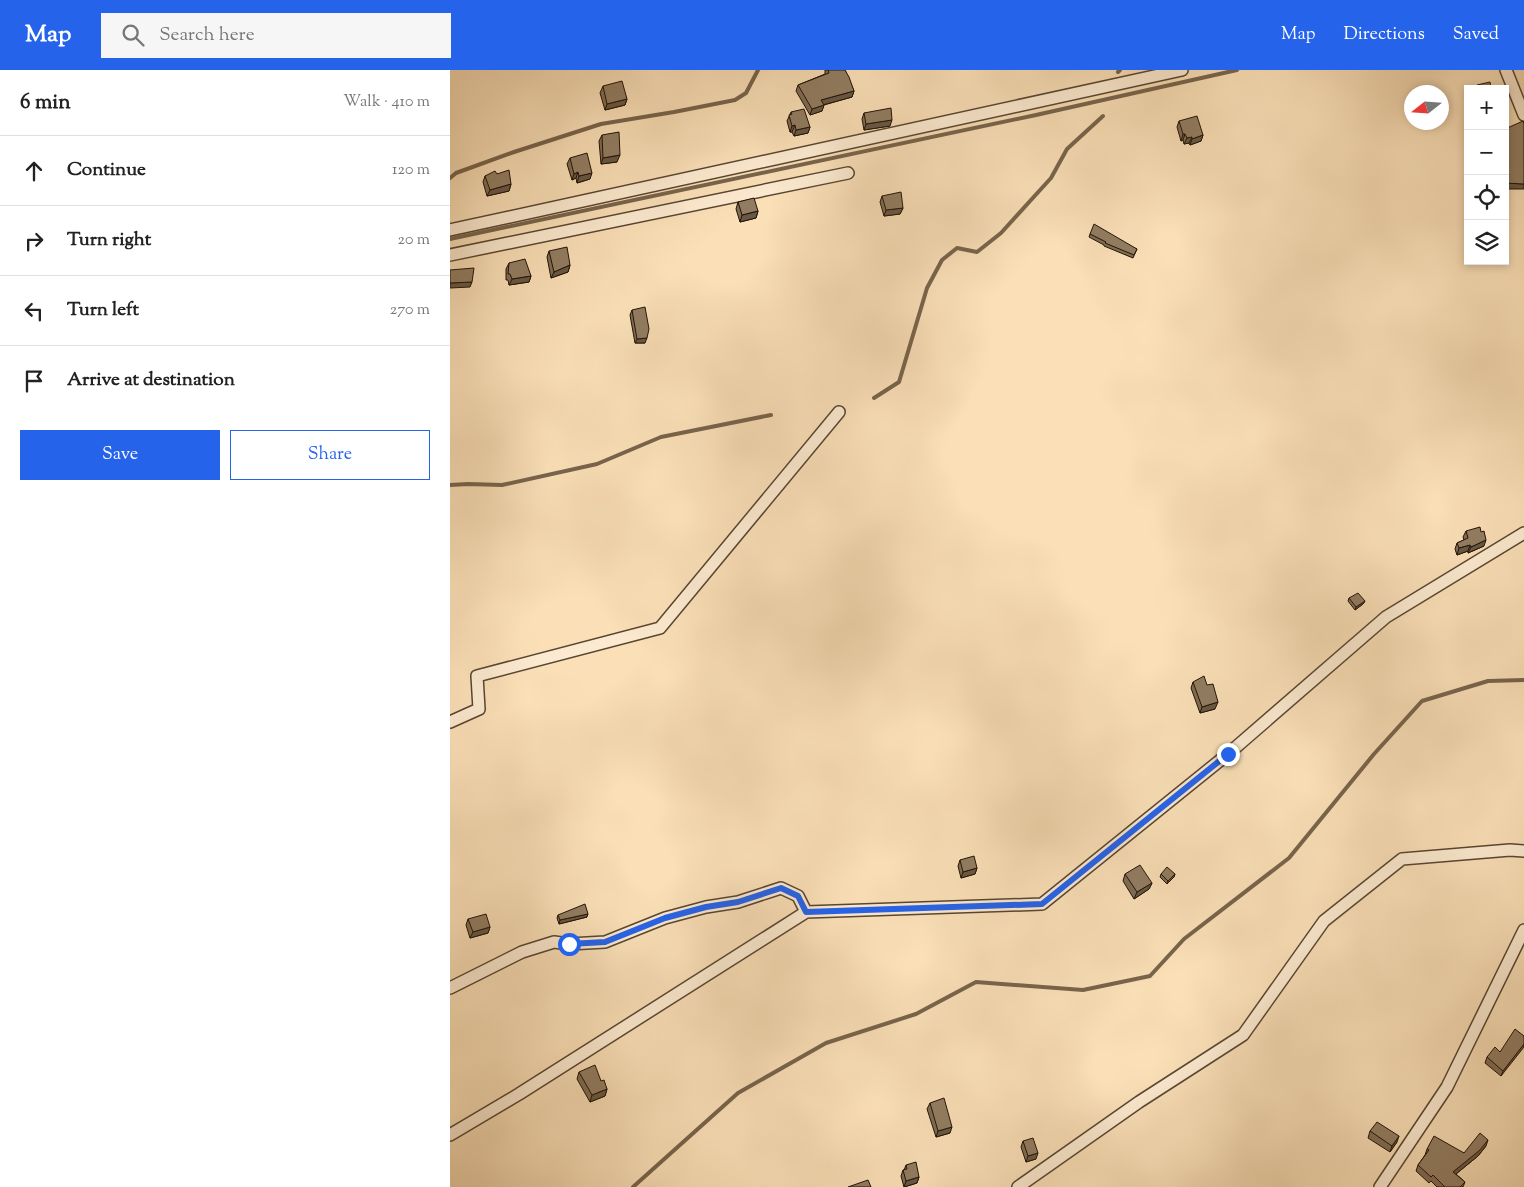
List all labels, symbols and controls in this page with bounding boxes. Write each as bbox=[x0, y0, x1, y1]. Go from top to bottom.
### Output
search box bbox=[101, 13, 451, 58]
text: Map bbox=[25, 18, 71, 52]
icon: search bbox=[119, 21, 147, 49]
text: Search here bbox=[159, 22, 255, 49]
text: Map bbox=[1281, 22, 1316, 48]
text: Directions bbox=[1344, 22, 1425, 48]
text: Saved bbox=[1453, 22, 1499, 48]
north arrow bbox=[1404, 85, 1449, 130]
map controls bbox=[1464, 85, 1509, 265]
button: + bbox=[1464, 85, 1509, 130]
text: 6 min bbox=[20, 88, 71, 118]
text: Walk · 410 m bbox=[343, 91, 430, 114]
button: − bbox=[1464, 130, 1509, 175]
icon: ahead bbox=[20, 157, 48, 185]
text: Continue bbox=[67, 157, 146, 184]
text: 120 m bbox=[392, 159, 430, 182]
button: locate bbox=[1464, 175, 1509, 220]
button: layers bbox=[1464, 220, 1509, 265]
icon: right bbox=[20, 227, 48, 255]
text: Turn right bbox=[67, 227, 151, 254]
text: 20 m bbox=[397, 229, 430, 252]
icon: left bbox=[20, 297, 48, 325]
text: Turn left bbox=[67, 297, 139, 324]
text: 270 m bbox=[390, 299, 430, 322]
icon: arrive bbox=[20, 367, 48, 395]
text: Arrive at destination bbox=[67, 367, 235, 394]
button: Save bbox=[20, 430, 220, 480]
button: Share bbox=[230, 430, 430, 480]
route end bbox=[1217, 743, 1240, 766]
route start bbox=[558, 933, 581, 956]

